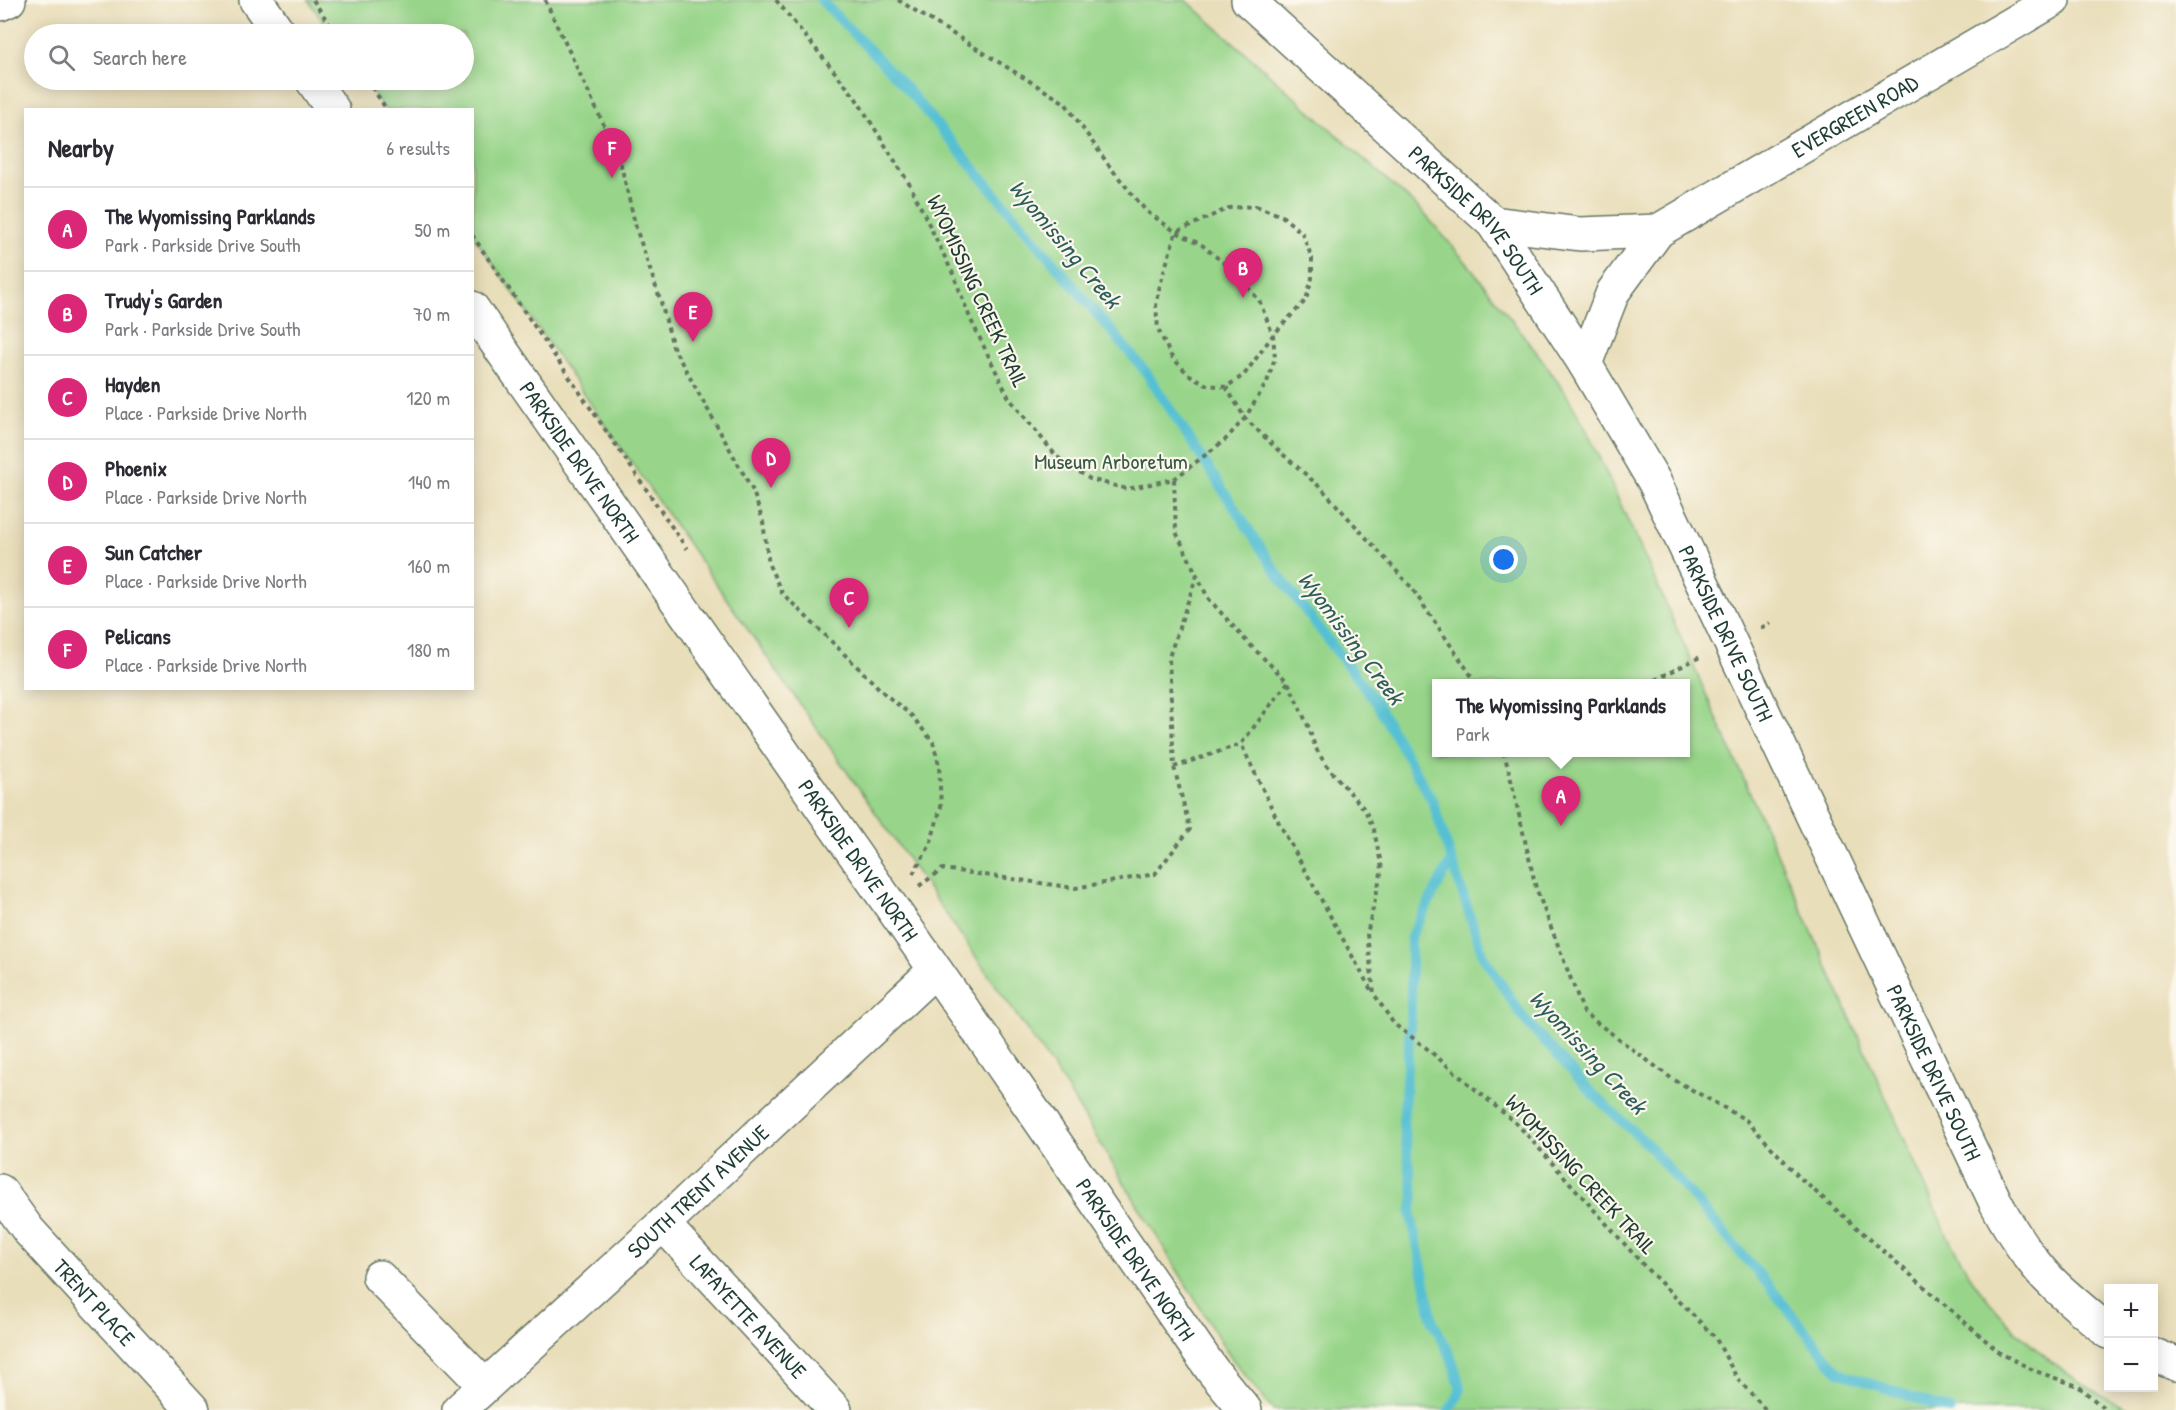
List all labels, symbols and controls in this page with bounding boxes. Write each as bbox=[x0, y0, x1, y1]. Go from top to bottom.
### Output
search box bbox=[24, 24, 474, 90]
icon: search bbox=[45, 41, 78, 74]
text: Search here bbox=[93, 42, 187, 72]
street label: EVERGREEN ROAD bbox=[1786, 67, 1924, 165]
pin: F bbox=[592, 128, 632, 178]
text: Nearby bbox=[48, 130, 114, 165]
text: 6 results bbox=[386, 134, 450, 161]
street label: PARKSIDE DRIVE SOUTH bbox=[1402, 139, 1551, 300]
water label: Wyomissing Creek bbox=[1002, 172, 1130, 317]
street label: WYOMISSING CREEK TRAIL bbox=[920, 190, 1036, 392]
text: The Wyomissing Parklands bbox=[105, 201, 315, 231]
text: A bbox=[63, 216, 72, 243]
text: 50 m bbox=[414, 216, 450, 243]
text: Park · Parkside Drive South bbox=[105, 231, 300, 258]
pin: B bbox=[1224, 248, 1262, 298]
text: Trudy's Garden bbox=[105, 285, 223, 315]
pin: E bbox=[674, 292, 712, 342]
text: B bbox=[62, 300, 73, 327]
text: 70 m bbox=[413, 300, 450, 327]
text: Park · Parkside Drive South bbox=[105, 315, 300, 342]
text: Hayden bbox=[105, 369, 161, 399]
street label: PARKSIDE DRIVE NORTH bbox=[513, 375, 647, 549]
text: C bbox=[62, 384, 73, 411]
text: 120 m bbox=[406, 384, 450, 411]
text: Place · Parkside Drive North bbox=[105, 399, 307, 426]
pin: D bbox=[752, 438, 790, 488]
park label: Museum Arboretum bbox=[1034, 446, 1188, 476]
text: Phoenix bbox=[105, 453, 167, 483]
text: D bbox=[63, 468, 72, 495]
text: 140 m bbox=[408, 468, 450, 495]
text: Place · Parkside Drive North bbox=[105, 483, 307, 510]
text: Sun Catcher bbox=[105, 537, 202, 567]
street label: PARKSIDE DRIVE SOUTH bbox=[1672, 540, 1781, 726]
your location bbox=[1489, 545, 1518, 574]
text: E bbox=[63, 552, 72, 579]
text: 160 m bbox=[408, 552, 450, 579]
water label: Wyomissing Creek bbox=[1290, 564, 1414, 713]
text: Place · Parkside Drive North bbox=[105, 567, 307, 594]
pin: C bbox=[830, 578, 868, 628]
text: Pelicans bbox=[105, 621, 171, 651]
text: F bbox=[64, 636, 71, 663]
text: 180 m bbox=[407, 636, 450, 663]
text: Place · Parkside Drive North bbox=[105, 651, 307, 678]
popup bbox=[1432, 679, 1690, 757]
text: The Wyomissing Parklands bbox=[1456, 690, 1666, 720]
text: Park bbox=[1456, 720, 1490, 747]
street label: PARKSIDE DRIVE NORTH bbox=[792, 773, 926, 947]
pin: A bbox=[1542, 776, 1580, 826]
street label: PARKSIDE DRIVE SOUTH bbox=[1880, 980, 1989, 1165]
water label: Wyomissing Creek bbox=[1522, 982, 1656, 1122]
street label: WYOMISSING CREEK TRAIL bbox=[1499, 1087, 1663, 1261]
street label: SOUTH TRENT AVENUE bbox=[620, 1117, 776, 1265]
street label: PARKSIDE DRIVE NORTH bbox=[1069, 1172, 1202, 1346]
street label: LAFAYETTE AVENUE bbox=[683, 1248, 814, 1385]
street label: TRENT PLACE bbox=[47, 1252, 142, 1353]
map controls bbox=[2104, 1284, 2158, 1392]
button: + bbox=[2104, 1284, 2158, 1338]
button: − bbox=[2104, 1338, 2158, 1392]

